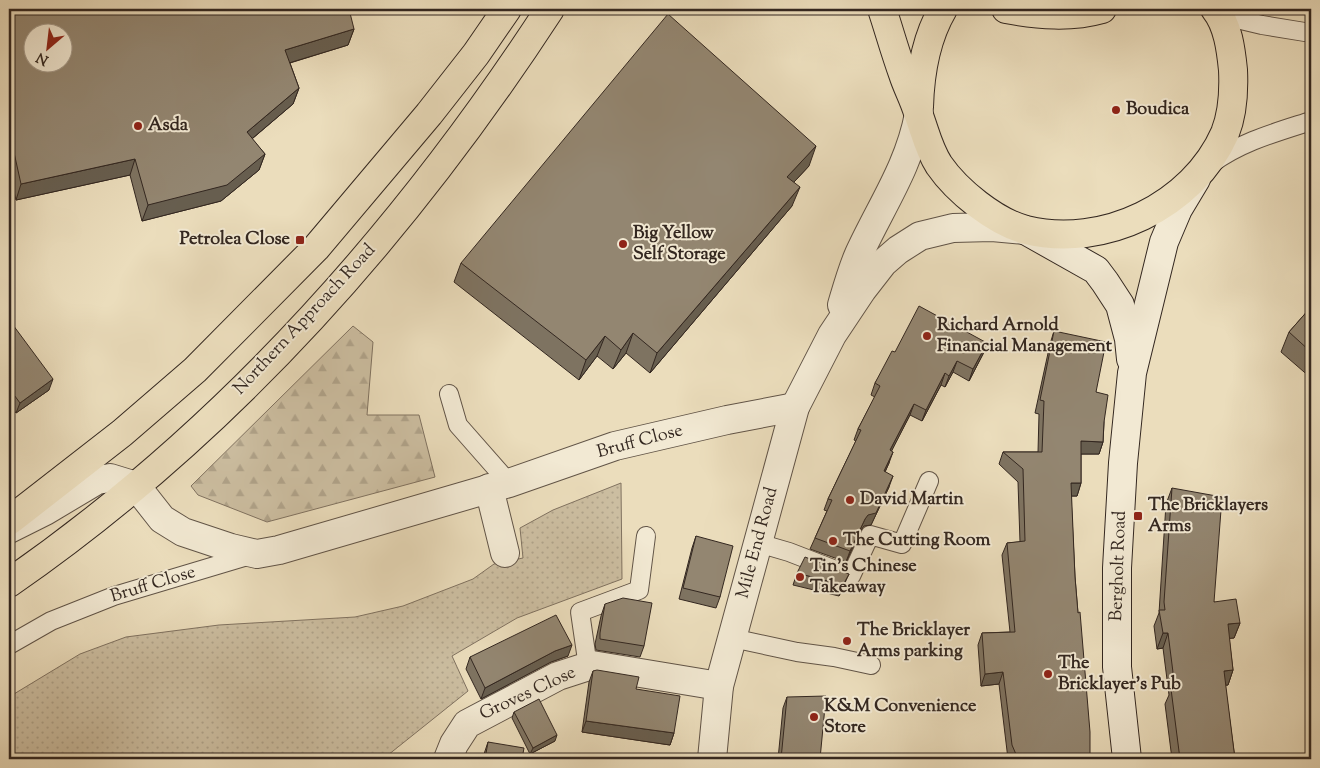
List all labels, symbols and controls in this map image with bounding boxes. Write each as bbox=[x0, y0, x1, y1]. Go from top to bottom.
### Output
north arrow bbox=[22, 22, 72, 72]
text: N bbox=[33, 46, 52, 69]
place label: Boudica bbox=[1126, 97, 1190, 123]
marker: Boudica bbox=[1110, 104, 1122, 116]
place label: Asda bbox=[148, 113, 189, 139]
marker: Asda bbox=[132, 120, 144, 132]
place label: Big Yellow Self Storage bbox=[633, 221, 726, 268]
place label: Petrolea Close bbox=[180, 227, 291, 253]
marker: Petrolea Close bbox=[294, 234, 306, 246]
street label: Northern Approach Road bbox=[228, 238, 382, 402]
marker: Big Yellow Self Storage bbox=[617, 238, 629, 250]
place label: Richard Arnold Financial Management bbox=[937, 313, 1113, 360]
marker: Richard Arnold Financial Management bbox=[921, 330, 933, 342]
street label: Bruff Close bbox=[594, 418, 686, 466]
street label: Mile End Road bbox=[731, 484, 785, 602]
place label: David Martin bbox=[860, 487, 964, 513]
place label: The Bricklayers Arms bbox=[1148, 493, 1268, 540]
marker: David Martin bbox=[844, 494, 856, 506]
street label: Bergholt Road bbox=[1104, 510, 1134, 622]
marker: The Bricklayers Arms bbox=[1132, 510, 1144, 522]
place label: The Cutting Room bbox=[843, 528, 990, 554]
marker: The Cutting Room bbox=[827, 535, 839, 547]
place label: Tin's Chinese Takeaway bbox=[810, 554, 917, 601]
street label: Bruff Close bbox=[107, 560, 199, 610]
marker: Tin's Chinese Takeaway bbox=[794, 571, 806, 583]
place label: The Bricklayer Arms parking bbox=[857, 618, 970, 665]
marker: The Bricklayer Arms parking bbox=[841, 635, 853, 647]
place label: The Bricklayer's Pub bbox=[1058, 651, 1181, 698]
street label: Groves Close bbox=[476, 660, 580, 728]
marker: The Bricklayer's Pub bbox=[1042, 668, 1054, 680]
place label: K&M Convenience Store bbox=[824, 694, 977, 741]
marker: K&M Convenience Store bbox=[808, 711, 820, 723]

